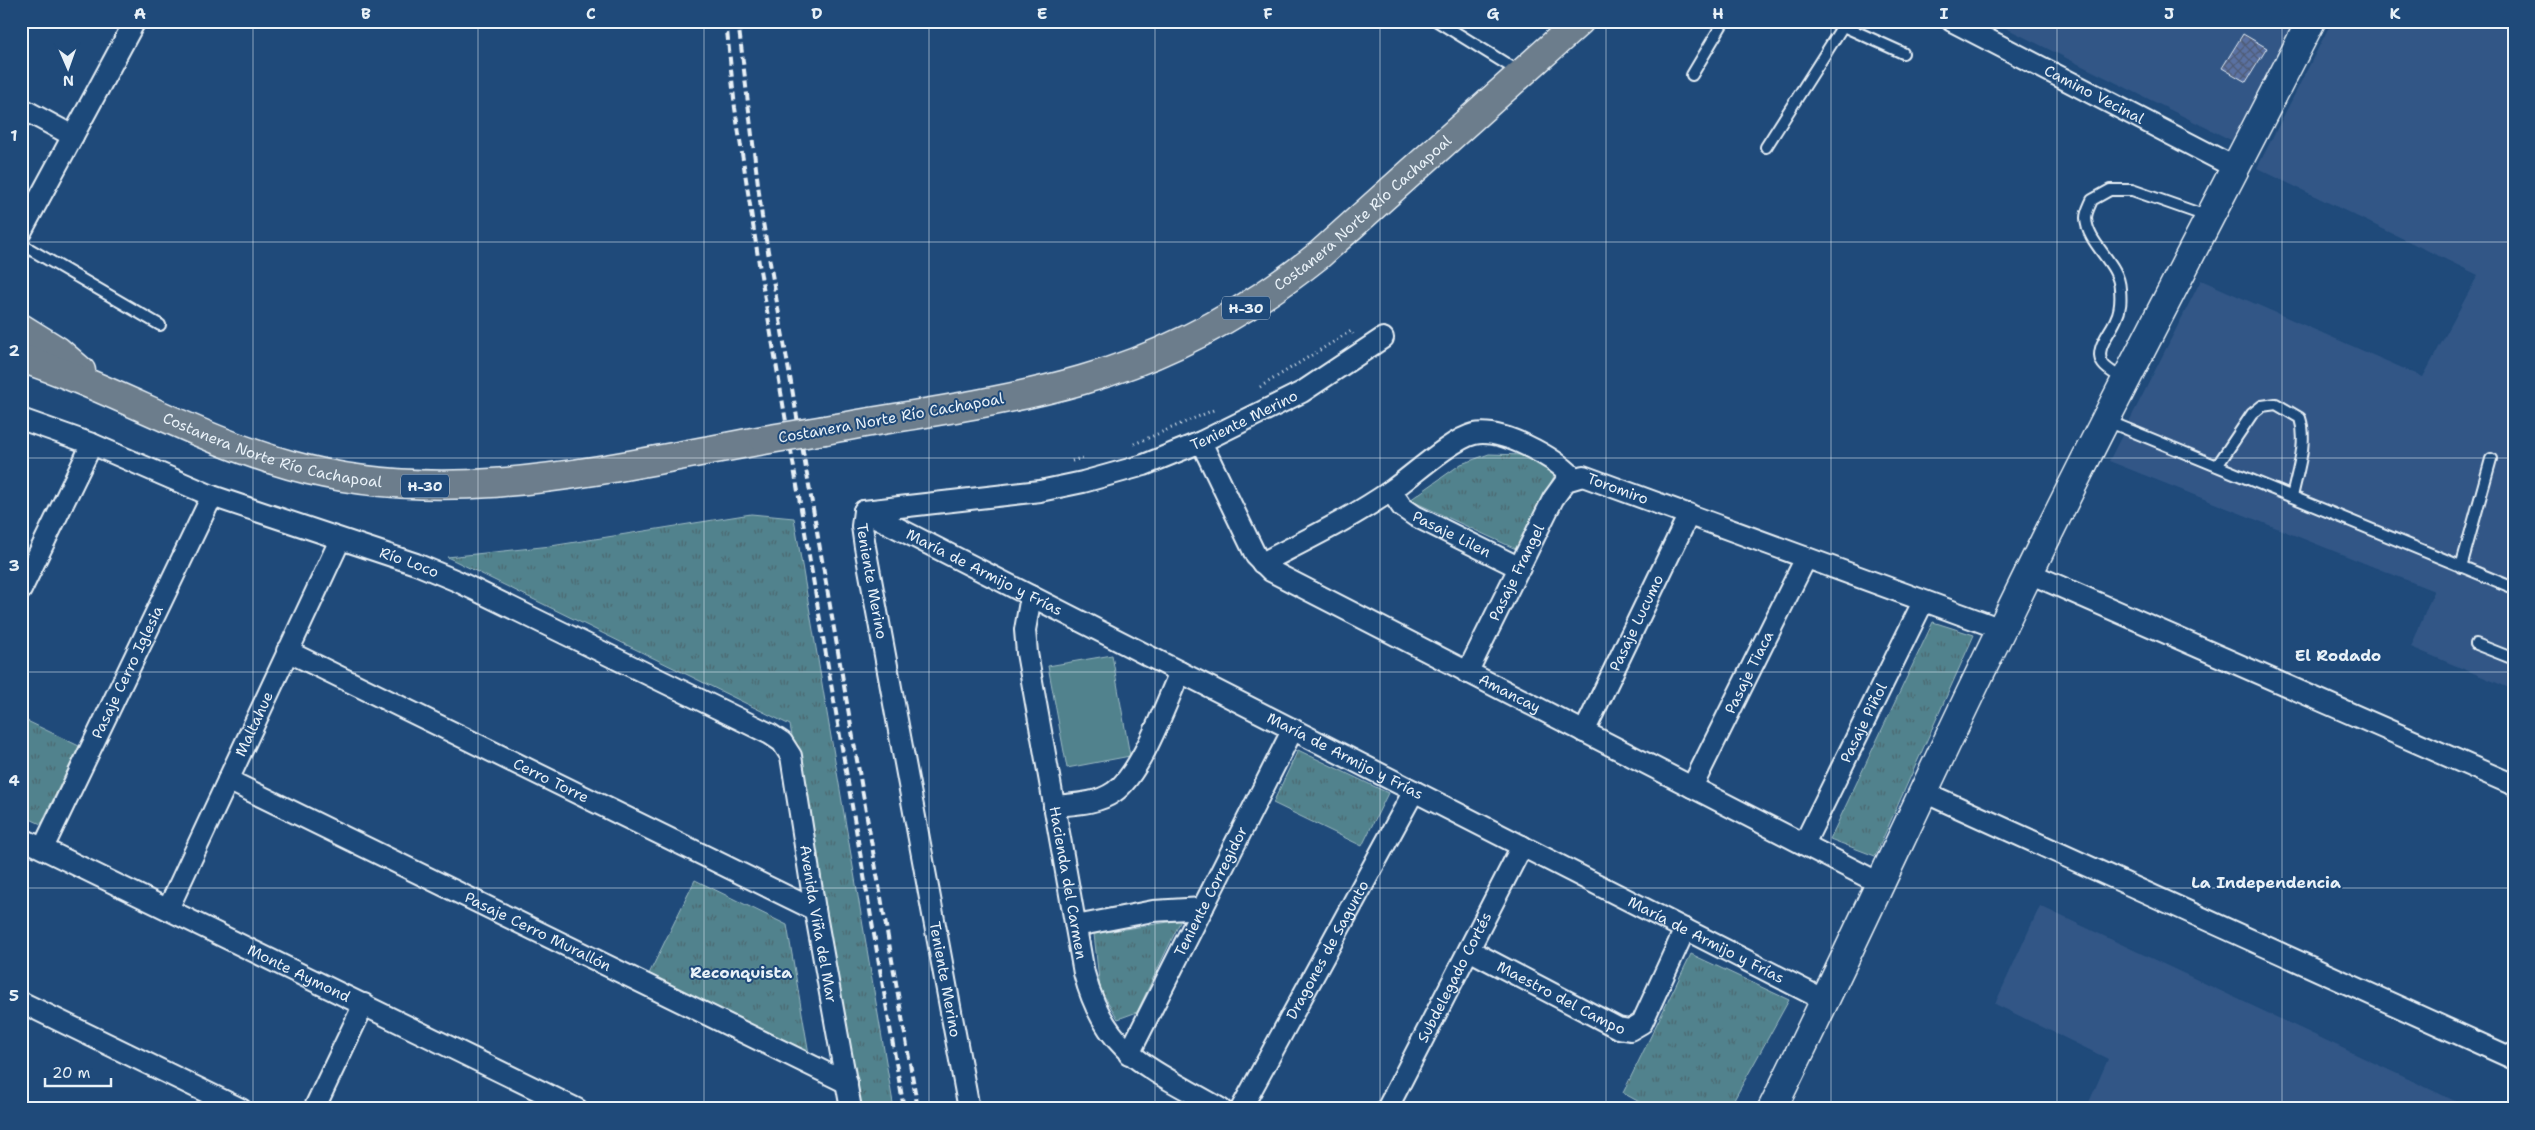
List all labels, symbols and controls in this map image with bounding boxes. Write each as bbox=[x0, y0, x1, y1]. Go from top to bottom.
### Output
text: A bbox=[134, 3, 146, 24]
text: B bbox=[361, 3, 371, 24]
text: C bbox=[586, 3, 596, 24]
text: D bbox=[811, 3, 823, 24]
text: E bbox=[1037, 3, 1047, 24]
text: F bbox=[1263, 3, 1273, 24]
text: G bbox=[1487, 3, 1500, 24]
text: H bbox=[1712, 3, 1724, 24]
text: I bbox=[1940, 3, 1949, 24]
text: J bbox=[2164, 3, 2174, 24]
text: K bbox=[2390, 3, 2401, 24]
north arrow bbox=[42, 42, 92, 92]
street label: Camino Vecinal bbox=[2041, 60, 2148, 129]
text: N bbox=[63, 72, 74, 90]
text: 1 bbox=[10, 125, 18, 146]
street label: Costanera Norte Río Cachapoal bbox=[1270, 131, 1456, 295]
road number: H-30 bbox=[1222, 296, 1270, 320]
text: 2 bbox=[8, 340, 20, 361]
street label: Teniente Merino bbox=[1187, 386, 1301, 455]
street label: Costanera Norte Río Cachapoal bbox=[777, 388, 1006, 448]
street label: Costanera Norte Río Cachapoal bbox=[160, 408, 383, 492]
street label: Toromiro bbox=[1584, 468, 1651, 509]
road number: H-30 bbox=[401, 474, 449, 498]
street label: Pasaje Lilen bbox=[1409, 506, 1494, 562]
street label: Pasaje Frangel bbox=[1484, 520, 1549, 624]
street label: Teniente Merino bbox=[852, 522, 892, 641]
street label: María de Armijo y Frías bbox=[903, 524, 1066, 620]
street label: Río Loco bbox=[377, 543, 442, 582]
text: 3 bbox=[8, 555, 20, 576]
street label: Pasaje Lucumo bbox=[1605, 571, 1668, 675]
street label: Pasaje Cerro Iglesia bbox=[87, 602, 168, 742]
street label: Pasaje Tiaca bbox=[1720, 627, 1778, 717]
district label: El Rodado bbox=[2295, 645, 2381, 666]
street label: Amancay bbox=[1475, 669, 1544, 718]
street label: Pasaje Piñol bbox=[1835, 679, 1892, 766]
street label: Maltahue bbox=[230, 688, 278, 760]
street label: María de Armijo y Frías bbox=[1264, 708, 1427, 804]
street label: Cerro Torre bbox=[510, 753, 592, 808]
text: 4 bbox=[8, 770, 20, 791]
street label: Hacienda del Carmen bbox=[1044, 805, 1091, 961]
street label: Teniente Corregidor bbox=[1170, 823, 1252, 960]
street label: Avenida Viña del Mar bbox=[795, 844, 842, 1004]
district label: La Independencia bbox=[2191, 872, 2341, 893]
street label: Dragones de Sagunto bbox=[1282, 877, 1373, 1023]
street label: Pasaje Cerro Murallón bbox=[461, 887, 614, 976]
street label: María de Armijo y Frías bbox=[1624, 892, 1788, 988]
street label: Subdelegado Cortés bbox=[1413, 909, 1496, 1046]
street label: Teniente Merino bbox=[924, 920, 966, 1039]
street label: Monte Aymond bbox=[244, 940, 354, 1007]
street label: Maestro del Campo bbox=[1493, 956, 1626, 1039]
district label: Reconquista bbox=[690, 962, 792, 983]
text: 5 bbox=[9, 985, 19, 1006]
scale bar bbox=[45, 1055, 111, 1087]
text: 20 m bbox=[52, 1063, 91, 1083]

